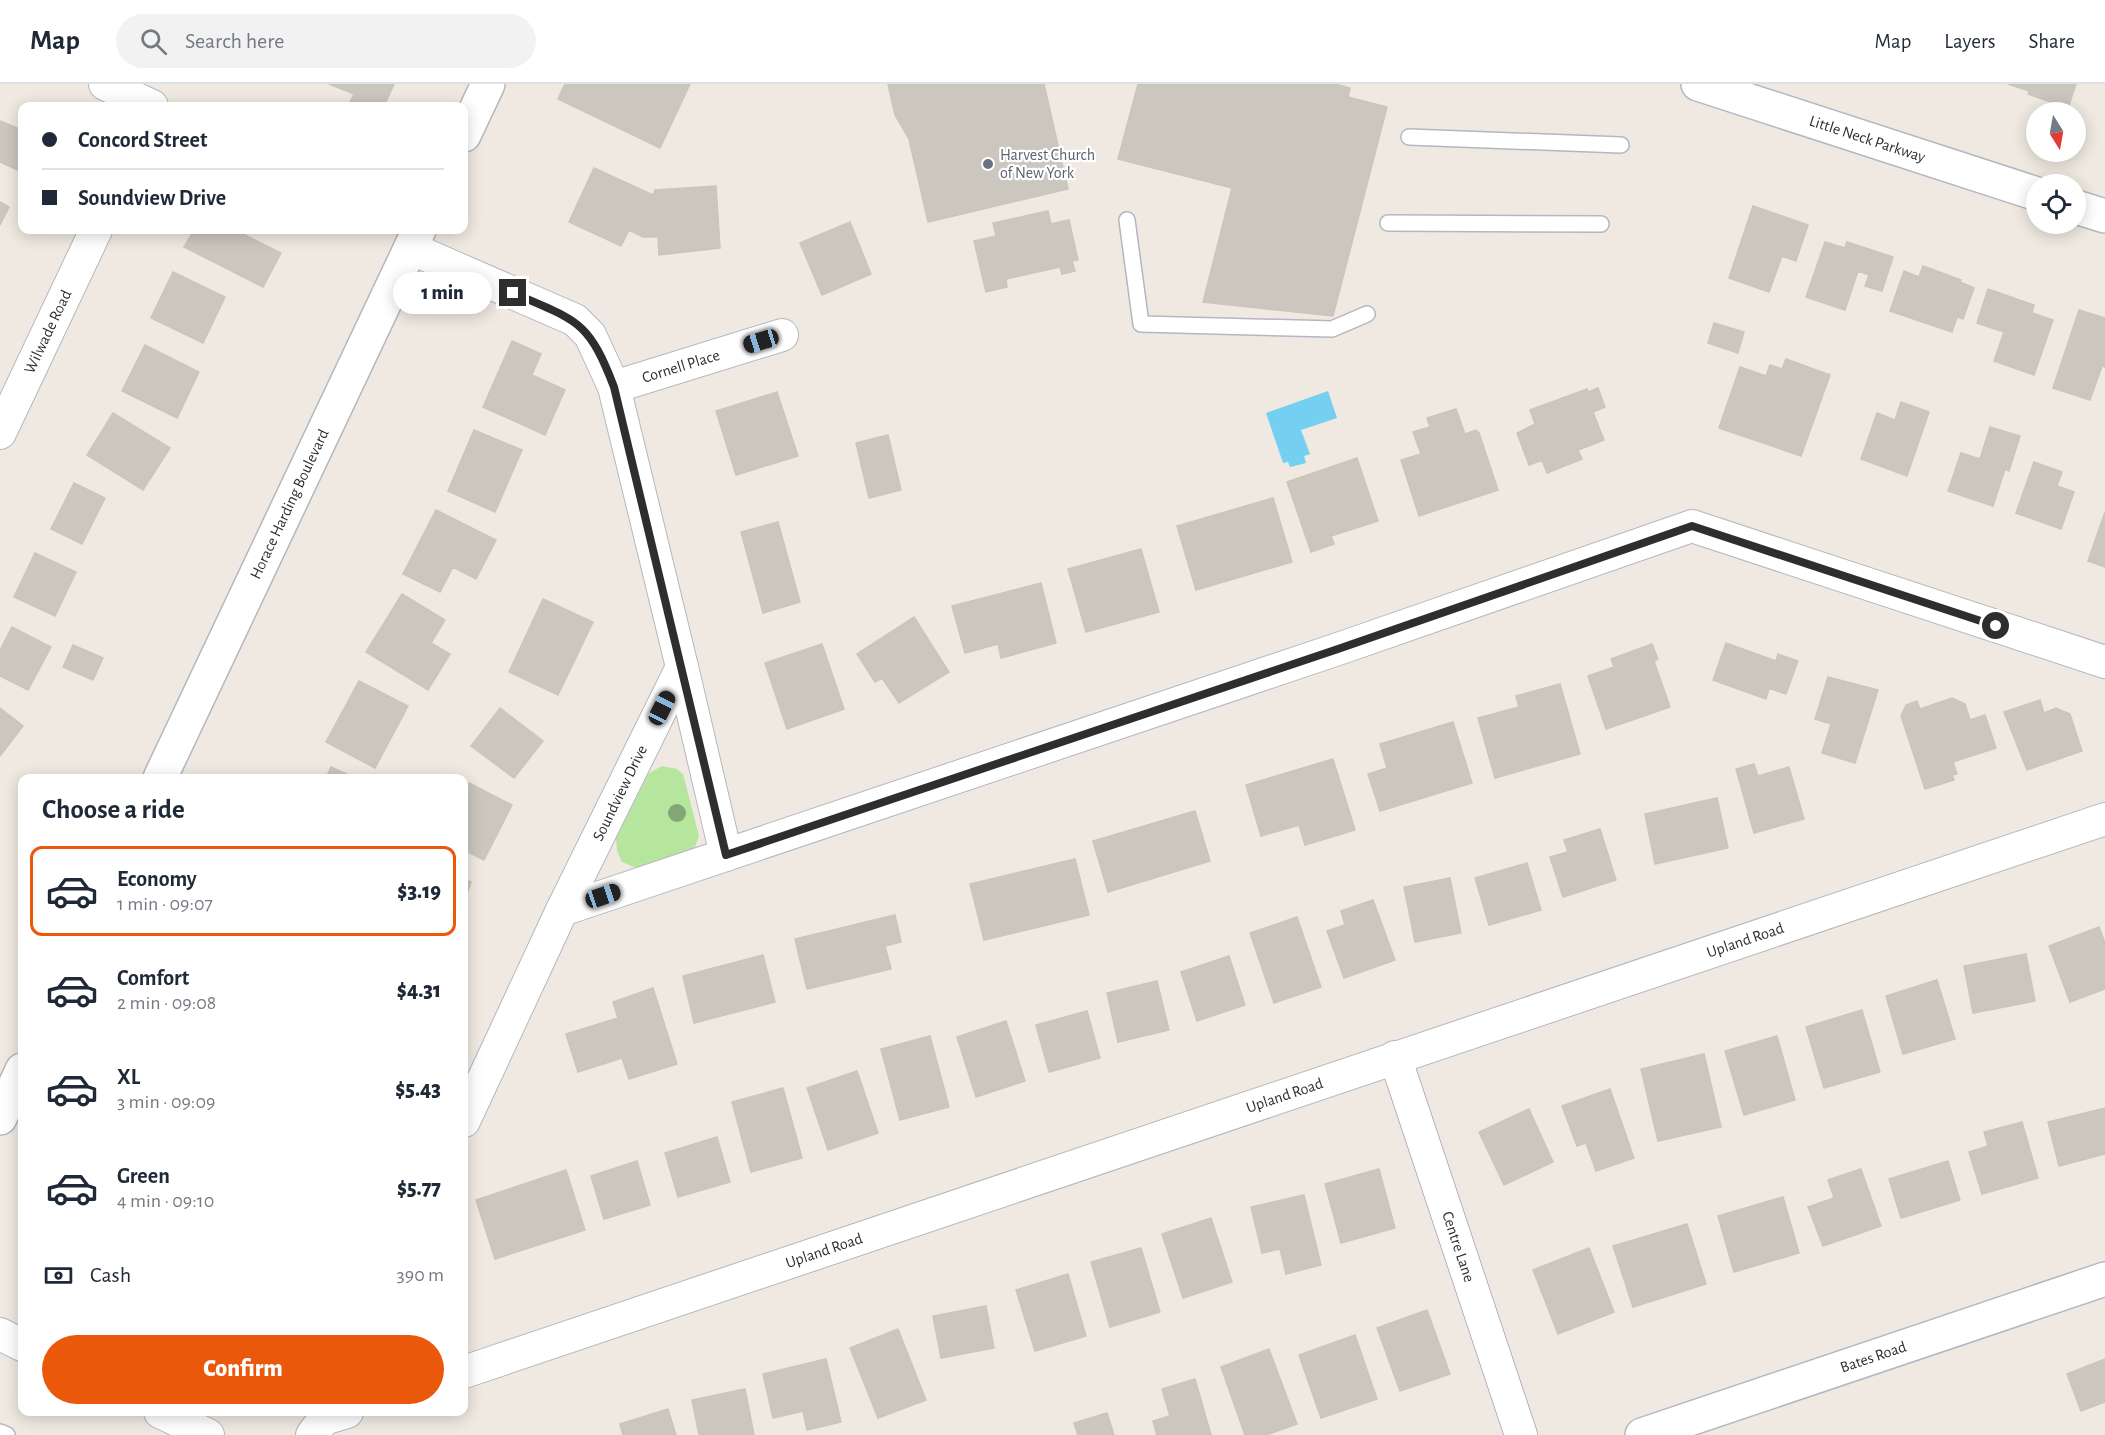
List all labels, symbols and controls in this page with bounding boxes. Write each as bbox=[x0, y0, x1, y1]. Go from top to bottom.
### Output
search box bbox=[116, 14, 536, 68]
icon: search bbox=[137, 25, 170, 58]
text: Map bbox=[30, 27, 80, 55]
text: Search here bbox=[185, 30, 284, 52]
text: Map bbox=[1875, 31, 1911, 52]
text: Layers bbox=[1944, 31, 1995, 52]
text: Share bbox=[2028, 31, 2075, 52]
north arrow bbox=[2026, 102, 2086, 162]
map controls bbox=[2026, 102, 2086, 234]
street label: Little Neck Parkway bbox=[1807, 113, 1927, 166]
text: Concord Street bbox=[78, 129, 207, 151]
place label: Harvest Church of New York bbox=[1000, 147, 1095, 181]
marker: Harvest Church of New York bbox=[981, 157, 995, 171]
button: locate bbox=[2026, 174, 2086, 234]
text: Soundview Drive bbox=[78, 187, 226, 209]
callout: 1 min bbox=[393, 272, 492, 314]
route end bbox=[499, 279, 526, 306]
text: 1 min bbox=[421, 283, 464, 303]
street label: Wilwade Road bbox=[21, 288, 74, 376]
car bbox=[741, 327, 781, 355]
street label: Cornell Place bbox=[640, 347, 722, 386]
street label: Horace Harding Boulevard bbox=[247, 427, 332, 582]
route start bbox=[1982, 612, 2009, 639]
car bbox=[646, 688, 678, 728]
street label: Soundview Drive bbox=[590, 743, 650, 843]
text: Choose a ride bbox=[42, 796, 185, 823]
icon: car bbox=[45, 864, 99, 918]
text: Economy bbox=[117, 868, 197, 890]
text: $3.19 bbox=[397, 880, 441, 902]
car bbox=[583, 882, 623, 910]
text: 1 min · 09:07 bbox=[117, 894, 213, 914]
street label: Upland Road bbox=[1705, 920, 1786, 961]
icon: car bbox=[45, 963, 99, 1017]
text: Comfort bbox=[117, 967, 189, 989]
text: $4.31 bbox=[397, 979, 441, 1001]
text: 2 min · 09:08 bbox=[117, 993, 216, 1013]
icon: car bbox=[45, 1062, 99, 1116]
text: XL bbox=[117, 1066, 140, 1088]
street label: Upland Road bbox=[1244, 1075, 1325, 1116]
text: $5.43 bbox=[395, 1078, 441, 1100]
text: 3 min · 09:09 bbox=[117, 1092, 215, 1112]
icon: car bbox=[45, 1161, 99, 1215]
text: Green bbox=[117, 1165, 170, 1187]
text: $5.77 bbox=[397, 1177, 441, 1199]
text: 4 min · 09:10 bbox=[117, 1191, 214, 1211]
street label: Centre Lane bbox=[1439, 1209, 1477, 1284]
street label: Upland Road bbox=[784, 1230, 865, 1271]
icon: cash bbox=[42, 1259, 75, 1292]
text: Cash bbox=[90, 1264, 131, 1286]
text: 390 m bbox=[397, 1265, 444, 1285]
button: Confirm bbox=[42, 1335, 444, 1404]
street label: Bates Road bbox=[1838, 1339, 1908, 1376]

